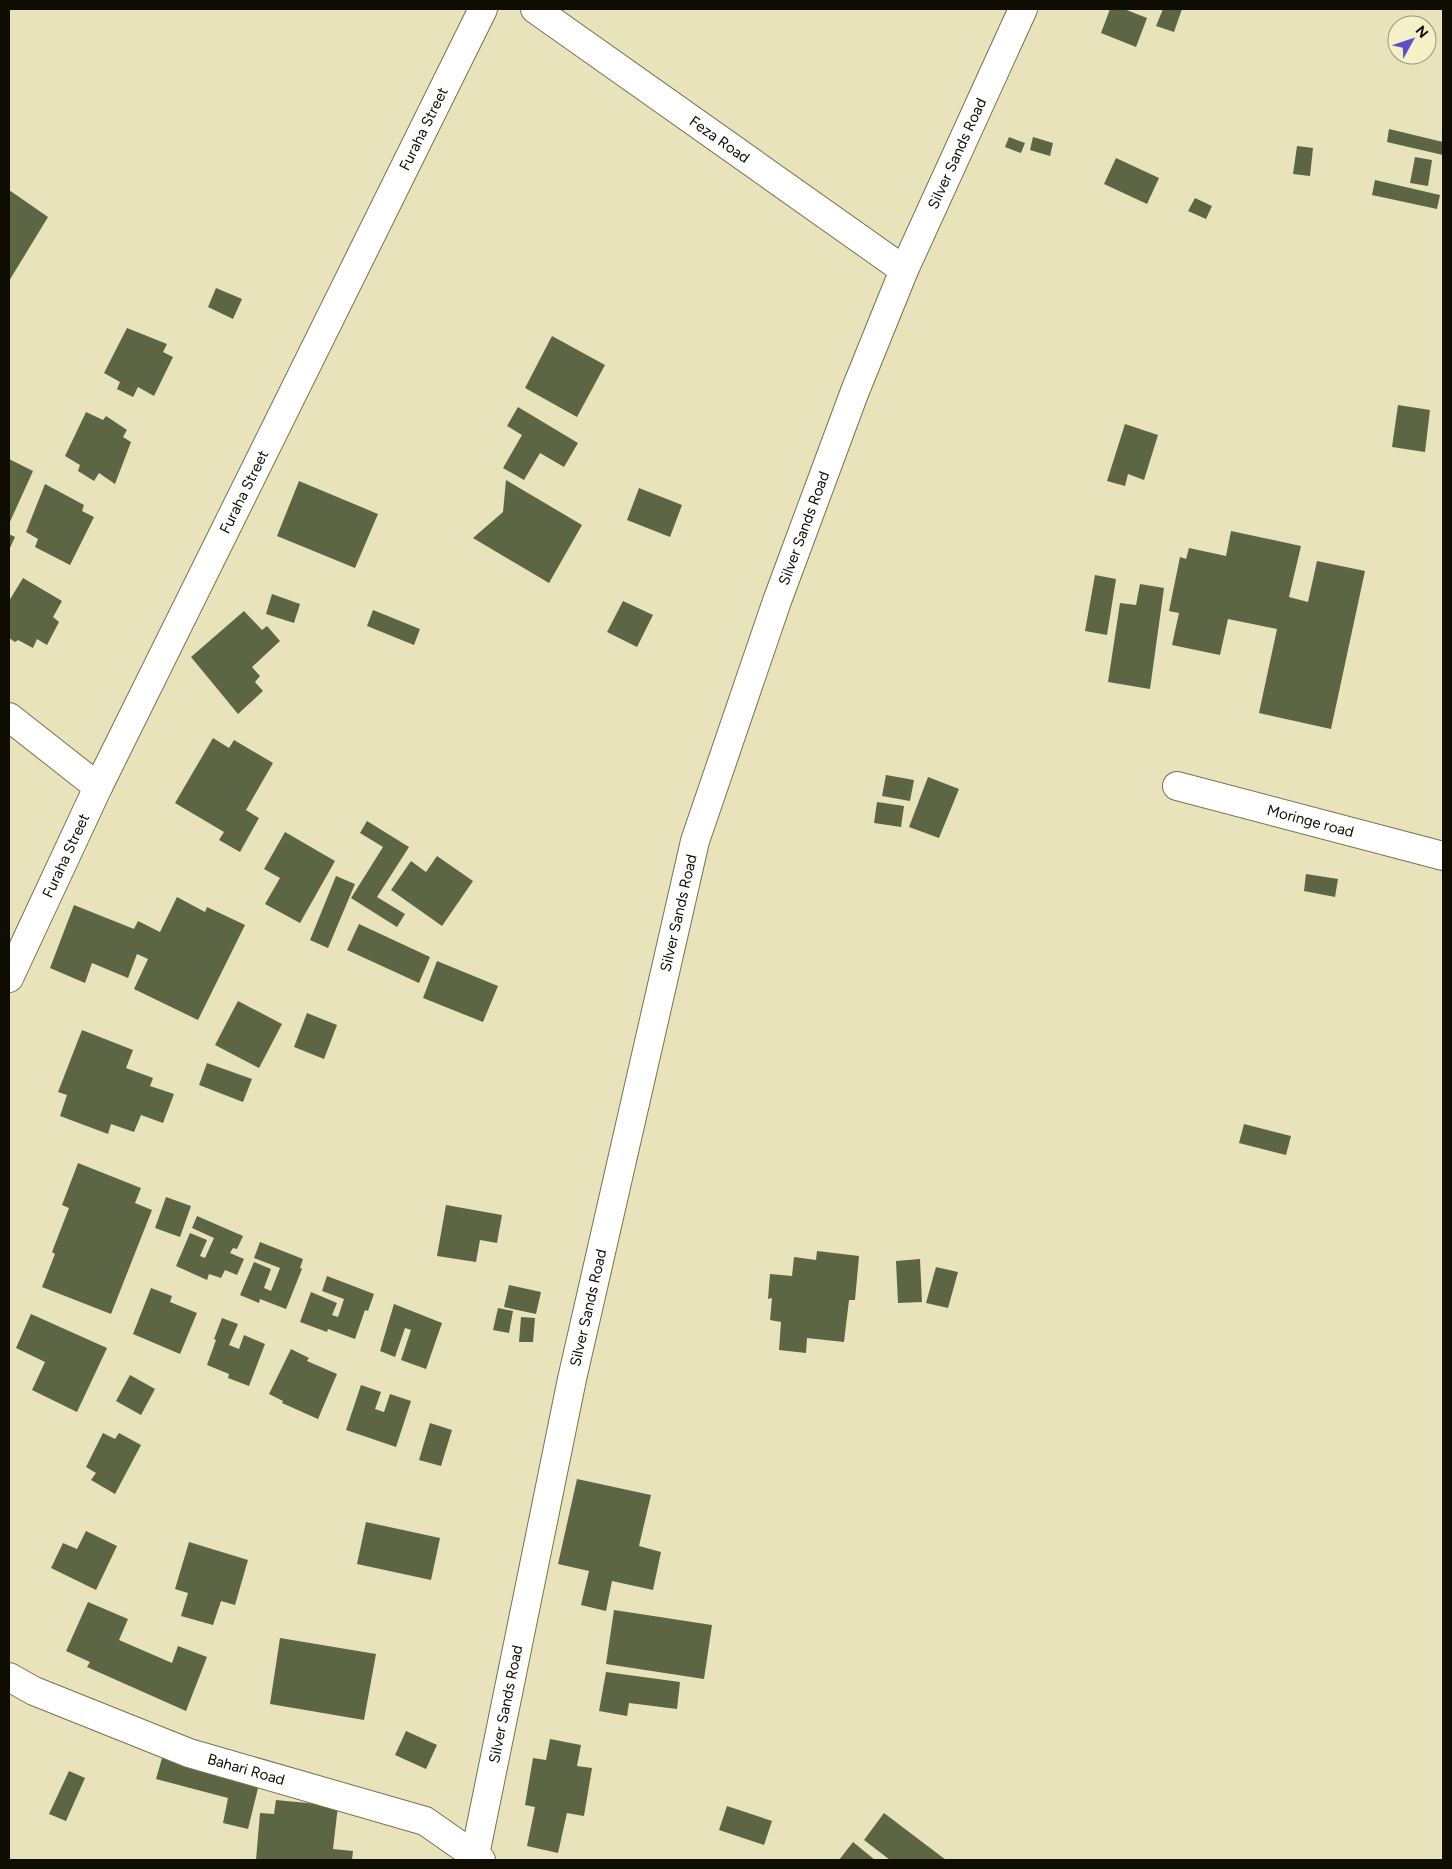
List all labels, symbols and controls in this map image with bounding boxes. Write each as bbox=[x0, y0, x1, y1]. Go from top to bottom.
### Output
north arrow bbox=[1387, 15, 1437, 65]
text: N bbox=[1412, 22, 1432, 42]
street label: Furaha Street bbox=[395, 84, 452, 174]
street label: Silver Sands Road bbox=[924, 95, 990, 212]
street label: Feza Road bbox=[686, 112, 753, 167]
street label: Furaha Street bbox=[216, 447, 272, 537]
street label: Silver Sands Road bbox=[775, 469, 833, 588]
street label: Moringe road bbox=[1265, 801, 1356, 841]
street label: Furaha Street bbox=[39, 810, 94, 901]
street label: Silver Sands Road bbox=[656, 852, 701, 973]
street label: Silver Sands Road bbox=[566, 1247, 610, 1368]
street label: Silver Sands Road bbox=[485, 1644, 527, 1765]
street label: Bahari Road bbox=[205, 1750, 287, 1789]

